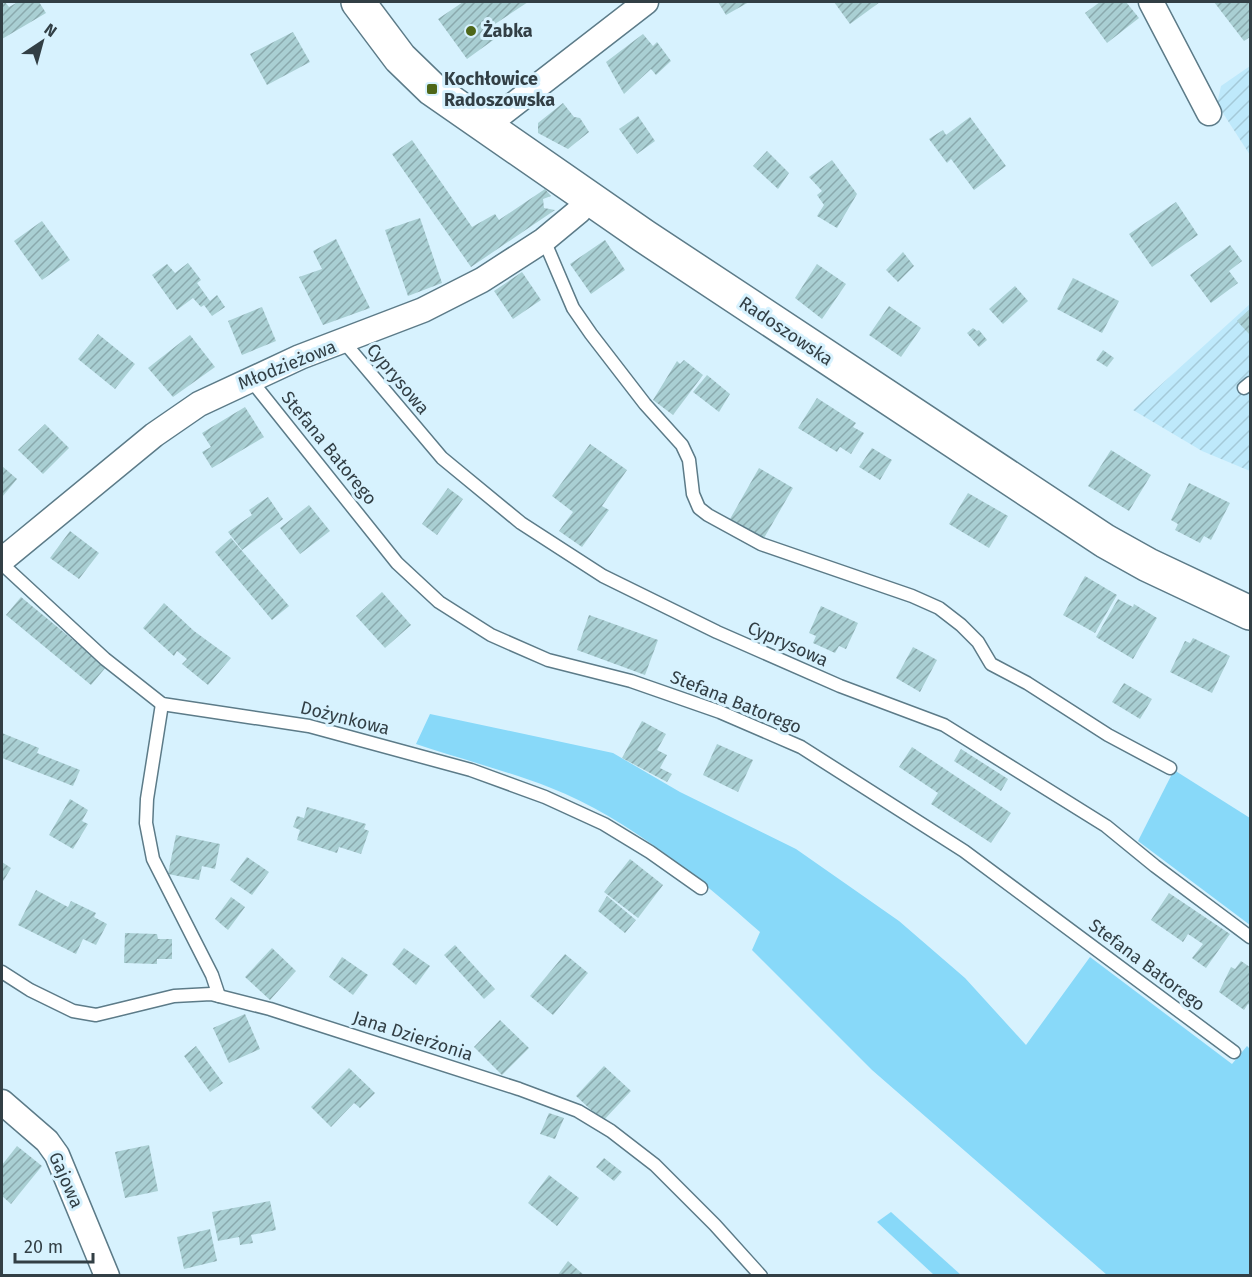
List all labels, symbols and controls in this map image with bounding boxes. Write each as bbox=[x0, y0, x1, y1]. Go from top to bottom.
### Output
north arrow bbox=[12, 12, 72, 72]
text: N bbox=[41, 19, 60, 41]
place label: Żabka bbox=[483, 20, 533, 42]
marker: Żabka bbox=[464, 24, 478, 38]
place label: Kochłowice Radoszowska bbox=[444, 68, 555, 111]
marker: Kochłowice Radoszowska bbox=[425, 82, 439, 96]
street label: Radoszowska bbox=[735, 292, 837, 370]
street label: Młodzieżowa bbox=[235, 335, 339, 395]
street label: Cyprysowa bbox=[362, 339, 434, 419]
street label: Stefana Batorego bbox=[277, 387, 381, 509]
street label: Cyprysowa bbox=[744, 616, 832, 672]
street label: Stefana Batorego bbox=[667, 666, 805, 738]
street label: Dożynkowa bbox=[298, 696, 392, 740]
street label: Stefana Batorego bbox=[1085, 914, 1209, 1016]
street label: Jana Dzierżonia bbox=[350, 1006, 476, 1066]
street label: Gajowa bbox=[44, 1149, 88, 1211]
scale bar bbox=[15, 1226, 93, 1264]
text: 20 m bbox=[24, 1236, 63, 1258]

